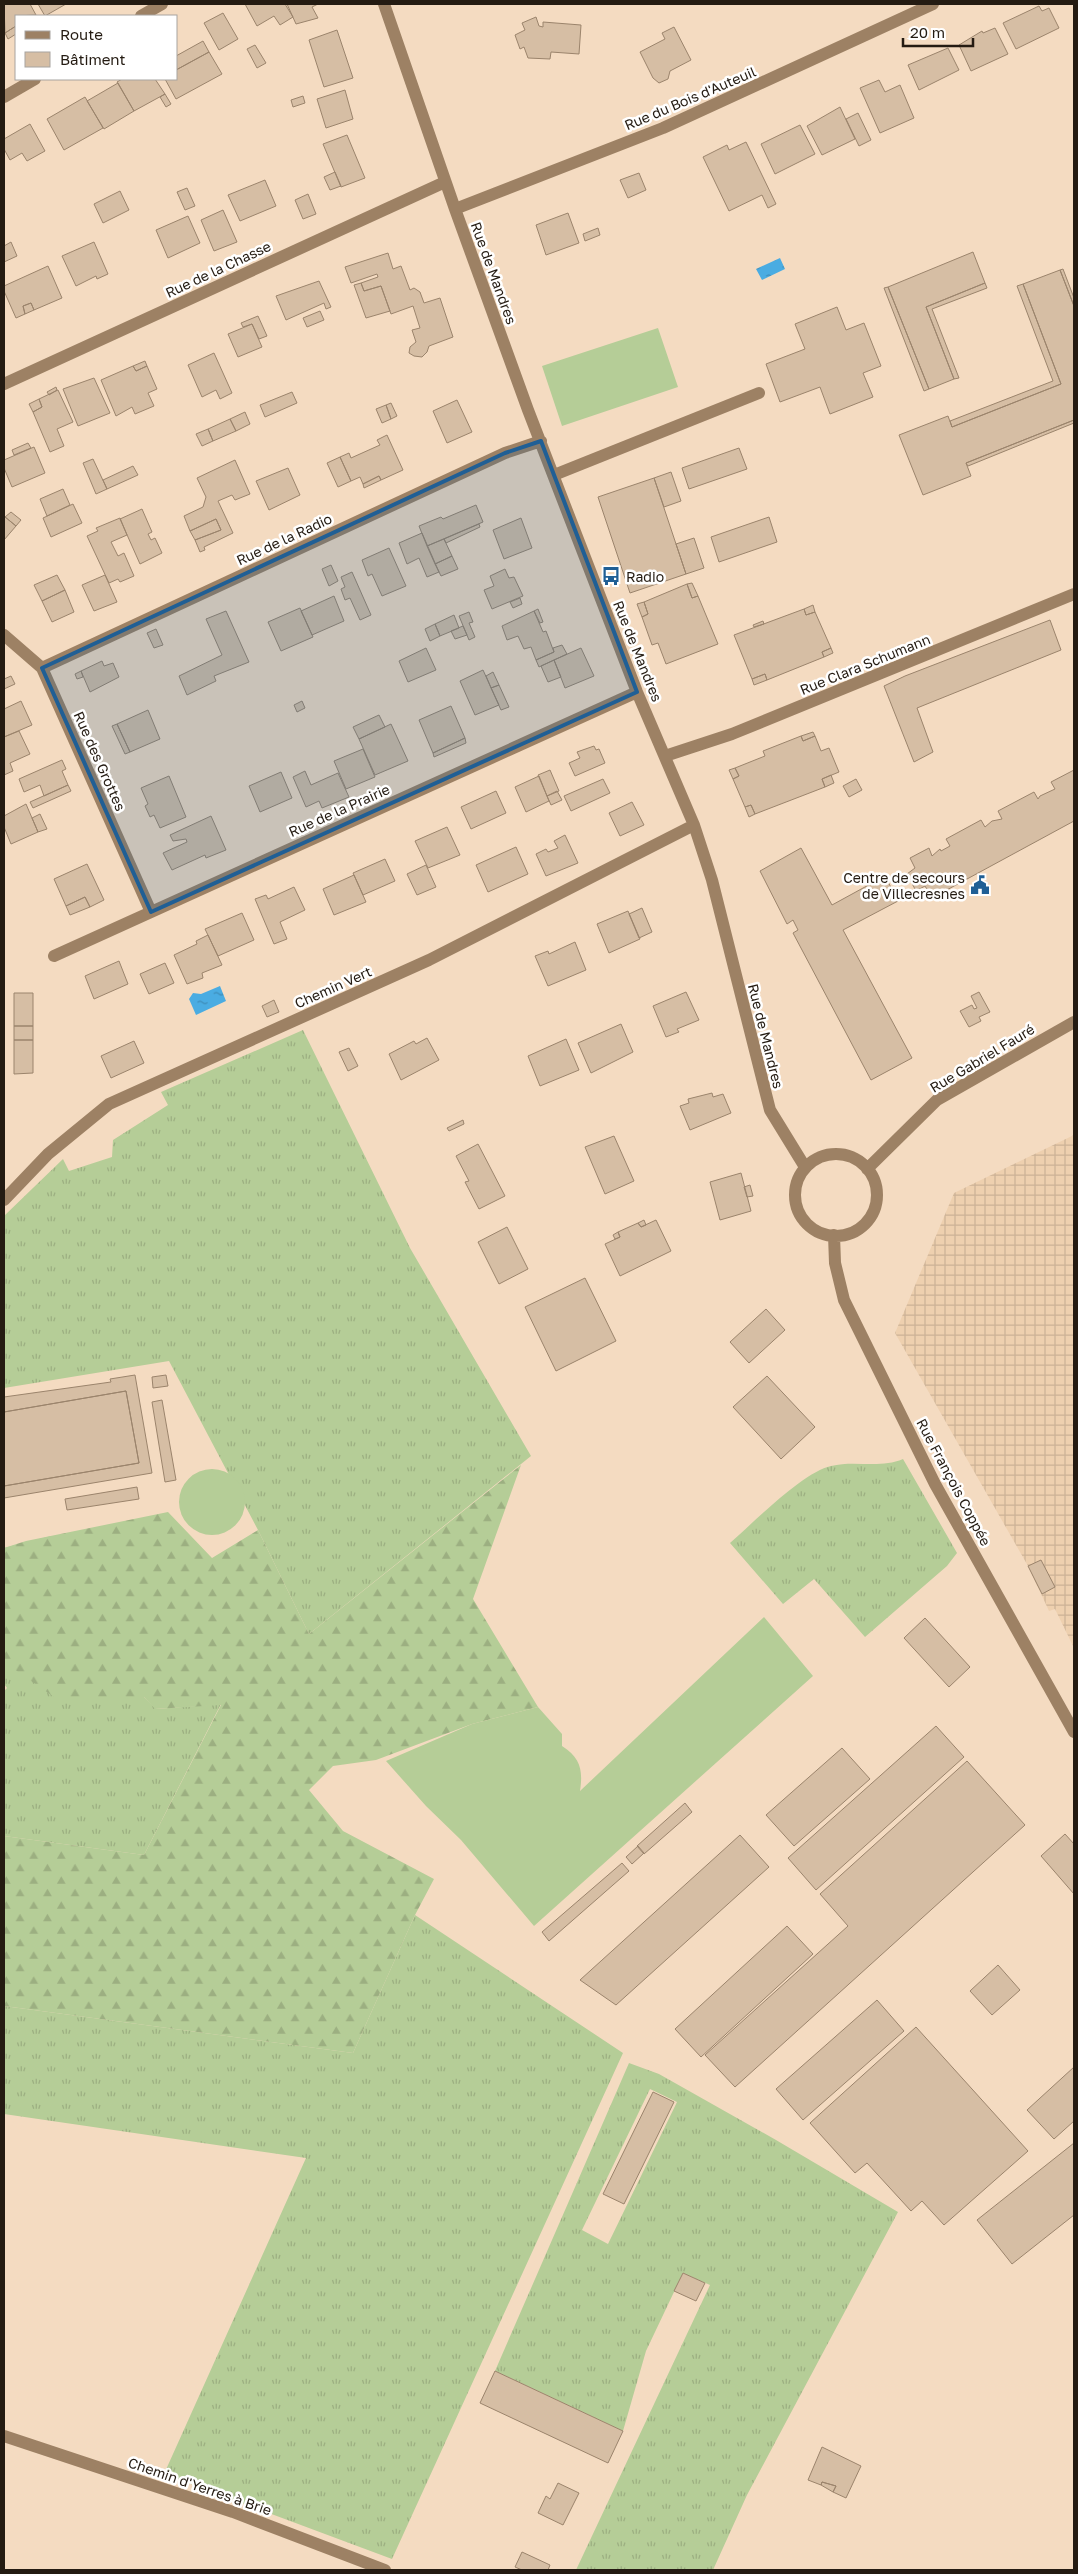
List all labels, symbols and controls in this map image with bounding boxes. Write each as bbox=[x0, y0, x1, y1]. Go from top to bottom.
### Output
legend bbox=[15, 15, 178, 80]
scale bar bbox=[903, 15, 973, 47]
text: 20 m bbox=[910, 23, 945, 41]
text: Route bbox=[60, 25, 103, 43]
text: Bâtiment bbox=[60, 50, 125, 68]
street label: Rue du Bois d'Auteuil bbox=[622, 63, 758, 133]
street label: Rue de Mandres bbox=[468, 220, 520, 326]
street label: Rue de la Chasse bbox=[163, 237, 273, 301]
street label: Rue de la Radio bbox=[233, 509, 335, 569]
bus stop icon: Radio bbox=[600, 565, 622, 587]
place label: Radio bbox=[626, 568, 664, 585]
street label: Rue de Mandres bbox=[610, 598, 666, 704]
street label: Rue Clara Schumann bbox=[797, 630, 933, 698]
street label: Rue des Grottes bbox=[70, 709, 130, 813]
street label: Rue de la Prairie bbox=[286, 780, 392, 840]
place label: Centre de secours de Villecresnes bbox=[843, 869, 965, 902]
public building icon: Centre de secours de Villecresnes bbox=[969, 874, 991, 896]
street label: Chemin Vert bbox=[292, 962, 374, 1012]
street label: Rue de Mandres bbox=[745, 982, 787, 1090]
street label: Rue Gabriel Fauré bbox=[927, 1020, 1037, 1096]
street label: Rue François Coppée bbox=[913, 1415, 995, 1549]
street label: Chemin d'Yerres à Brie bbox=[126, 2453, 274, 2519]

